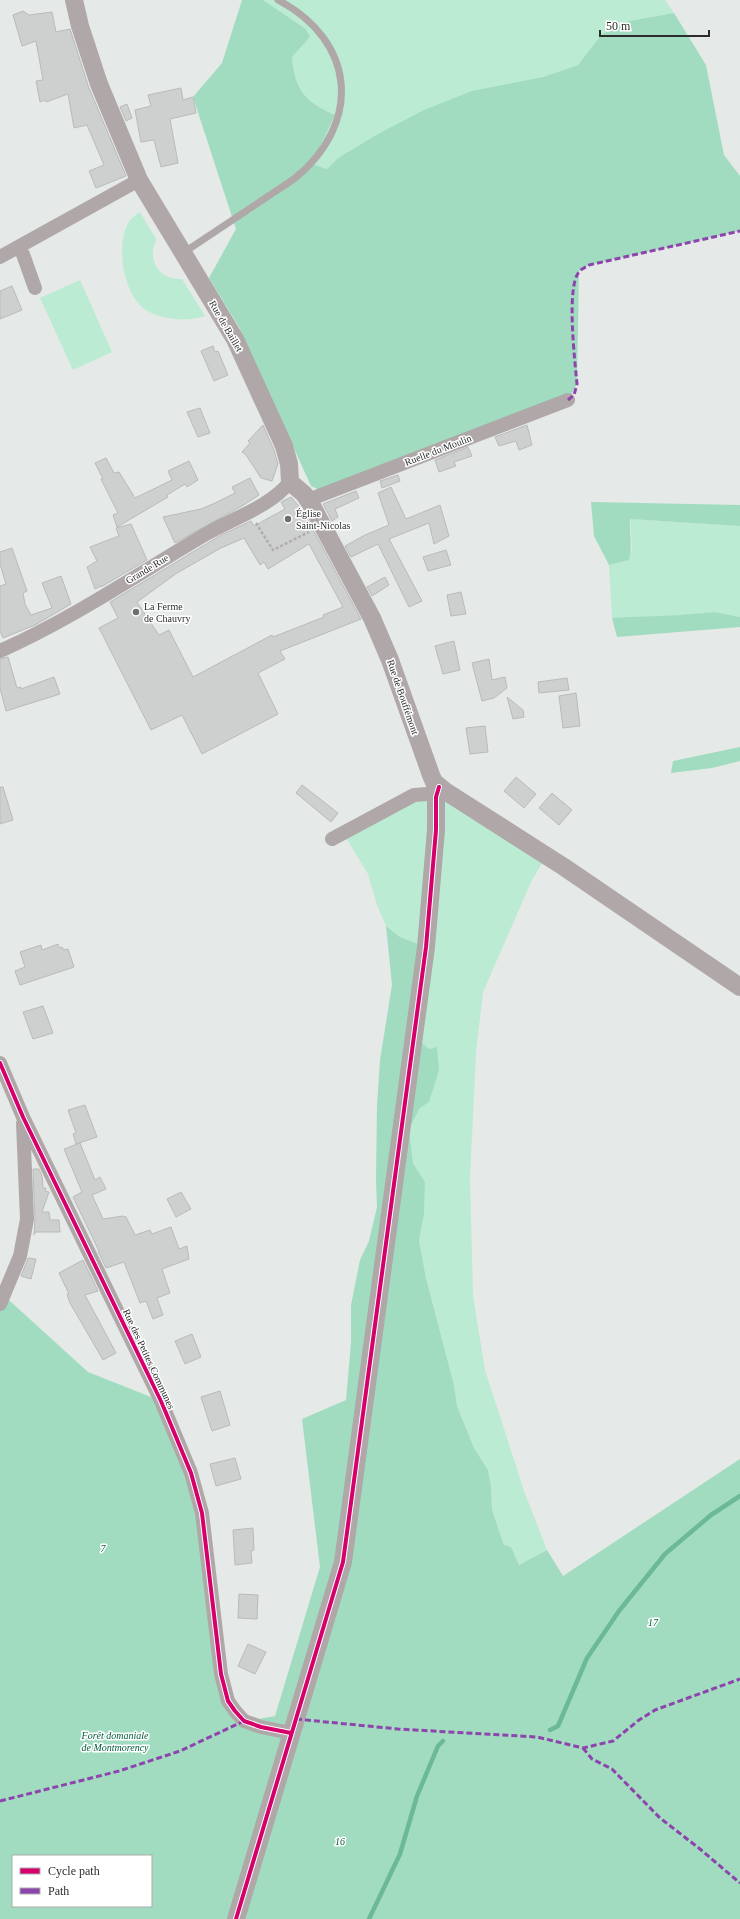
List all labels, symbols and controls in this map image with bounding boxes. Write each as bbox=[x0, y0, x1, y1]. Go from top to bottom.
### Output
scale bar bbox=[600, 12, 709, 38]
text: 50 m bbox=[606, 19, 631, 33]
street label: Rue de Baillet bbox=[207, 298, 245, 354]
street label: Ruelle du Moulin bbox=[403, 432, 473, 468]
place label: Église Saint-Nicolas bbox=[296, 508, 351, 531]
marker: Église Saint-Nicolas bbox=[283, 514, 293, 524]
street label: Grande Rue bbox=[124, 552, 171, 586]
place label: La Ferme de Chauvry bbox=[144, 601, 190, 624]
marker: La Ferme de Chauvry bbox=[131, 607, 141, 617]
street label: Rue de Bouffémont bbox=[385, 658, 421, 736]
street label: Rue des Petites Communes bbox=[121, 1307, 177, 1411]
park label: 7 bbox=[101, 1543, 107, 1554]
park label: 17 bbox=[648, 1617, 659, 1628]
park label: Forêt domaniale de Montmorency bbox=[81, 1730, 149, 1753]
park label: 16 bbox=[335, 1836, 345, 1847]
legend bbox=[12, 1855, 152, 1907]
text: Cycle path bbox=[48, 1864, 100, 1878]
text: Path bbox=[48, 1884, 69, 1898]

